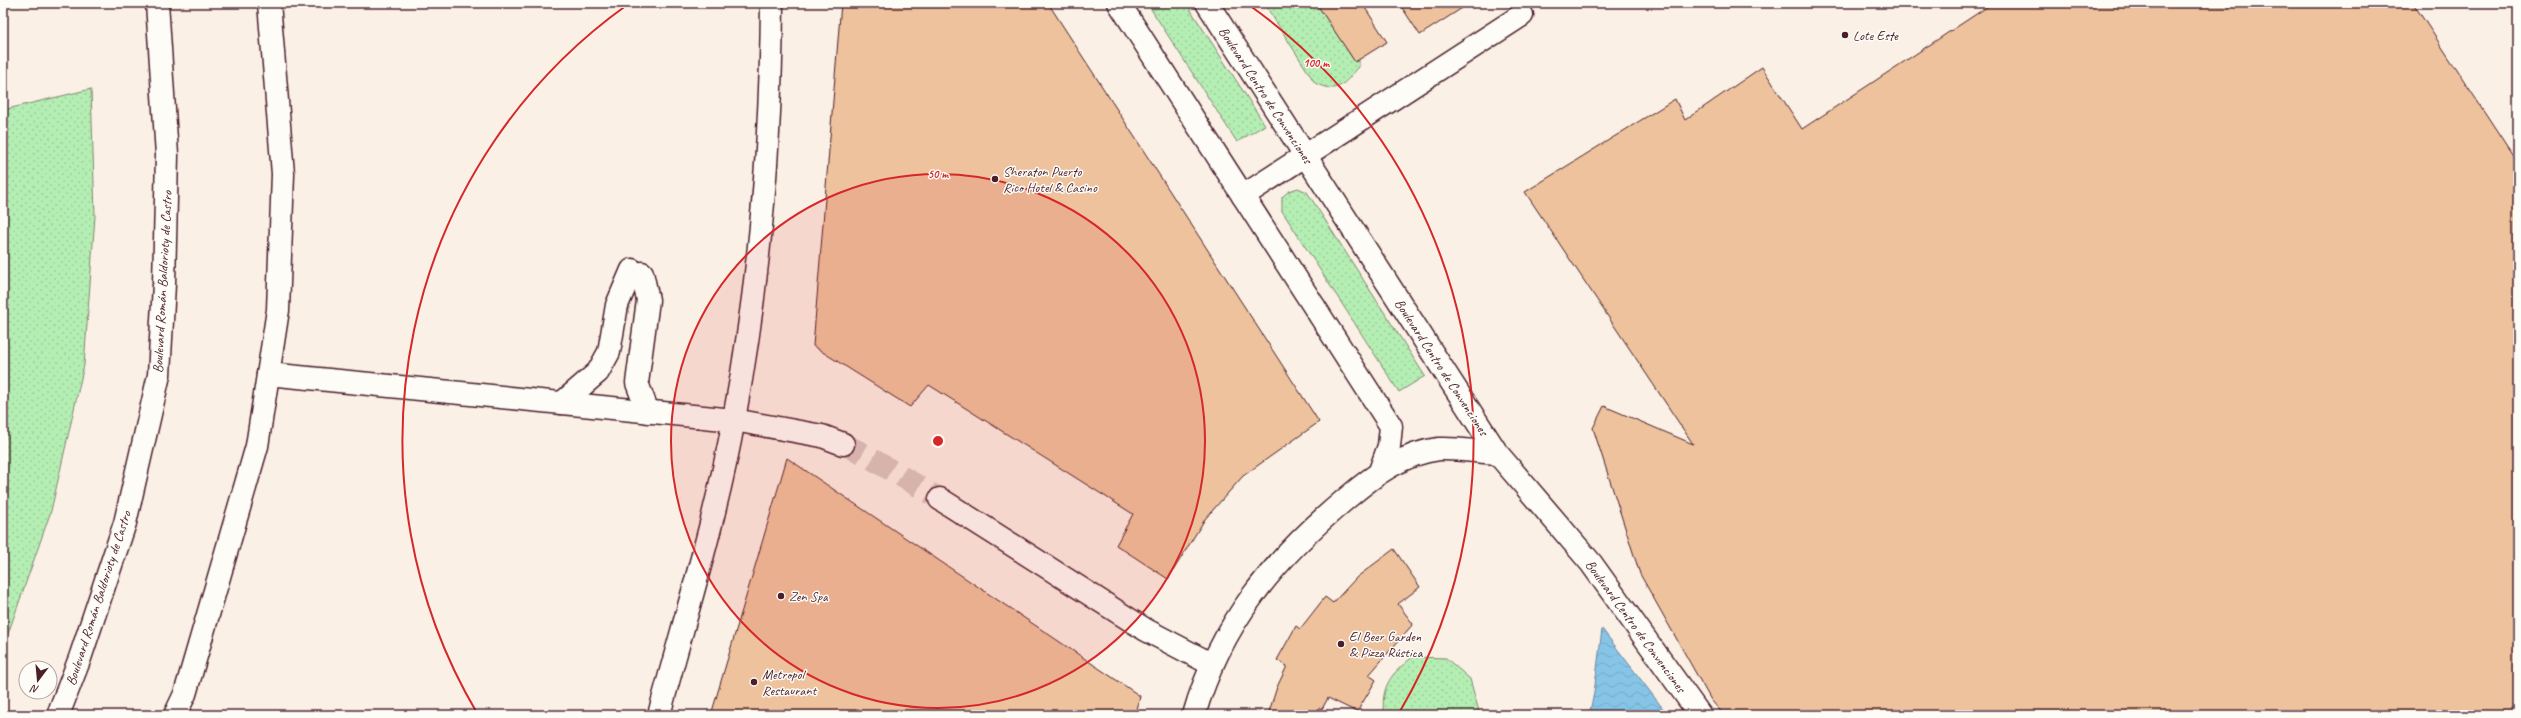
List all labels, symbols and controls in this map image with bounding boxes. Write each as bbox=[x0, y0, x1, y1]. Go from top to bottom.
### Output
street label: Boulevard Centro de Convenciones bbox=[1215, 24, 1317, 168]
place label: Lote Este bbox=[1853, 27, 1899, 44]
marker: Lote Este bbox=[1840, 30, 1850, 40]
text: 100 m bbox=[1303, 55, 1330, 71]
place label: Sheraton Puerto Rico Hotel & Casino bbox=[1003, 163, 1098, 196]
text: 50 m bbox=[928, 166, 949, 182]
marker: Sheraton Puerto Rico Hotel & Casino bbox=[990, 174, 1000, 184]
street label: Boulevard Román Baldorioty de Castro bbox=[149, 189, 176, 374]
street label: Boulevard Centro de Convenciones bbox=[1391, 296, 1493, 440]
centre of rings bbox=[931, 434, 945, 448]
street label: Boulevard Román Baldorioty de Castro bbox=[62, 508, 135, 688]
street label: Boulevard Centro de Convenciones bbox=[1582, 557, 1690, 697]
place label: Zen Spa bbox=[789, 588, 829, 605]
marker: Zen Spa bbox=[776, 591, 786, 601]
place label: El Beer Garden & Pizza Rústica bbox=[1349, 628, 1424, 661]
marker: El Beer Garden & Pizza Rústica bbox=[1336, 639, 1346, 649]
north arrow bbox=[18, 660, 58, 700]
place label: Metropol Restaurant bbox=[762, 666, 818, 699]
marker: Metropol Restaurant bbox=[749, 677, 759, 687]
text: N bbox=[28, 681, 40, 697]

